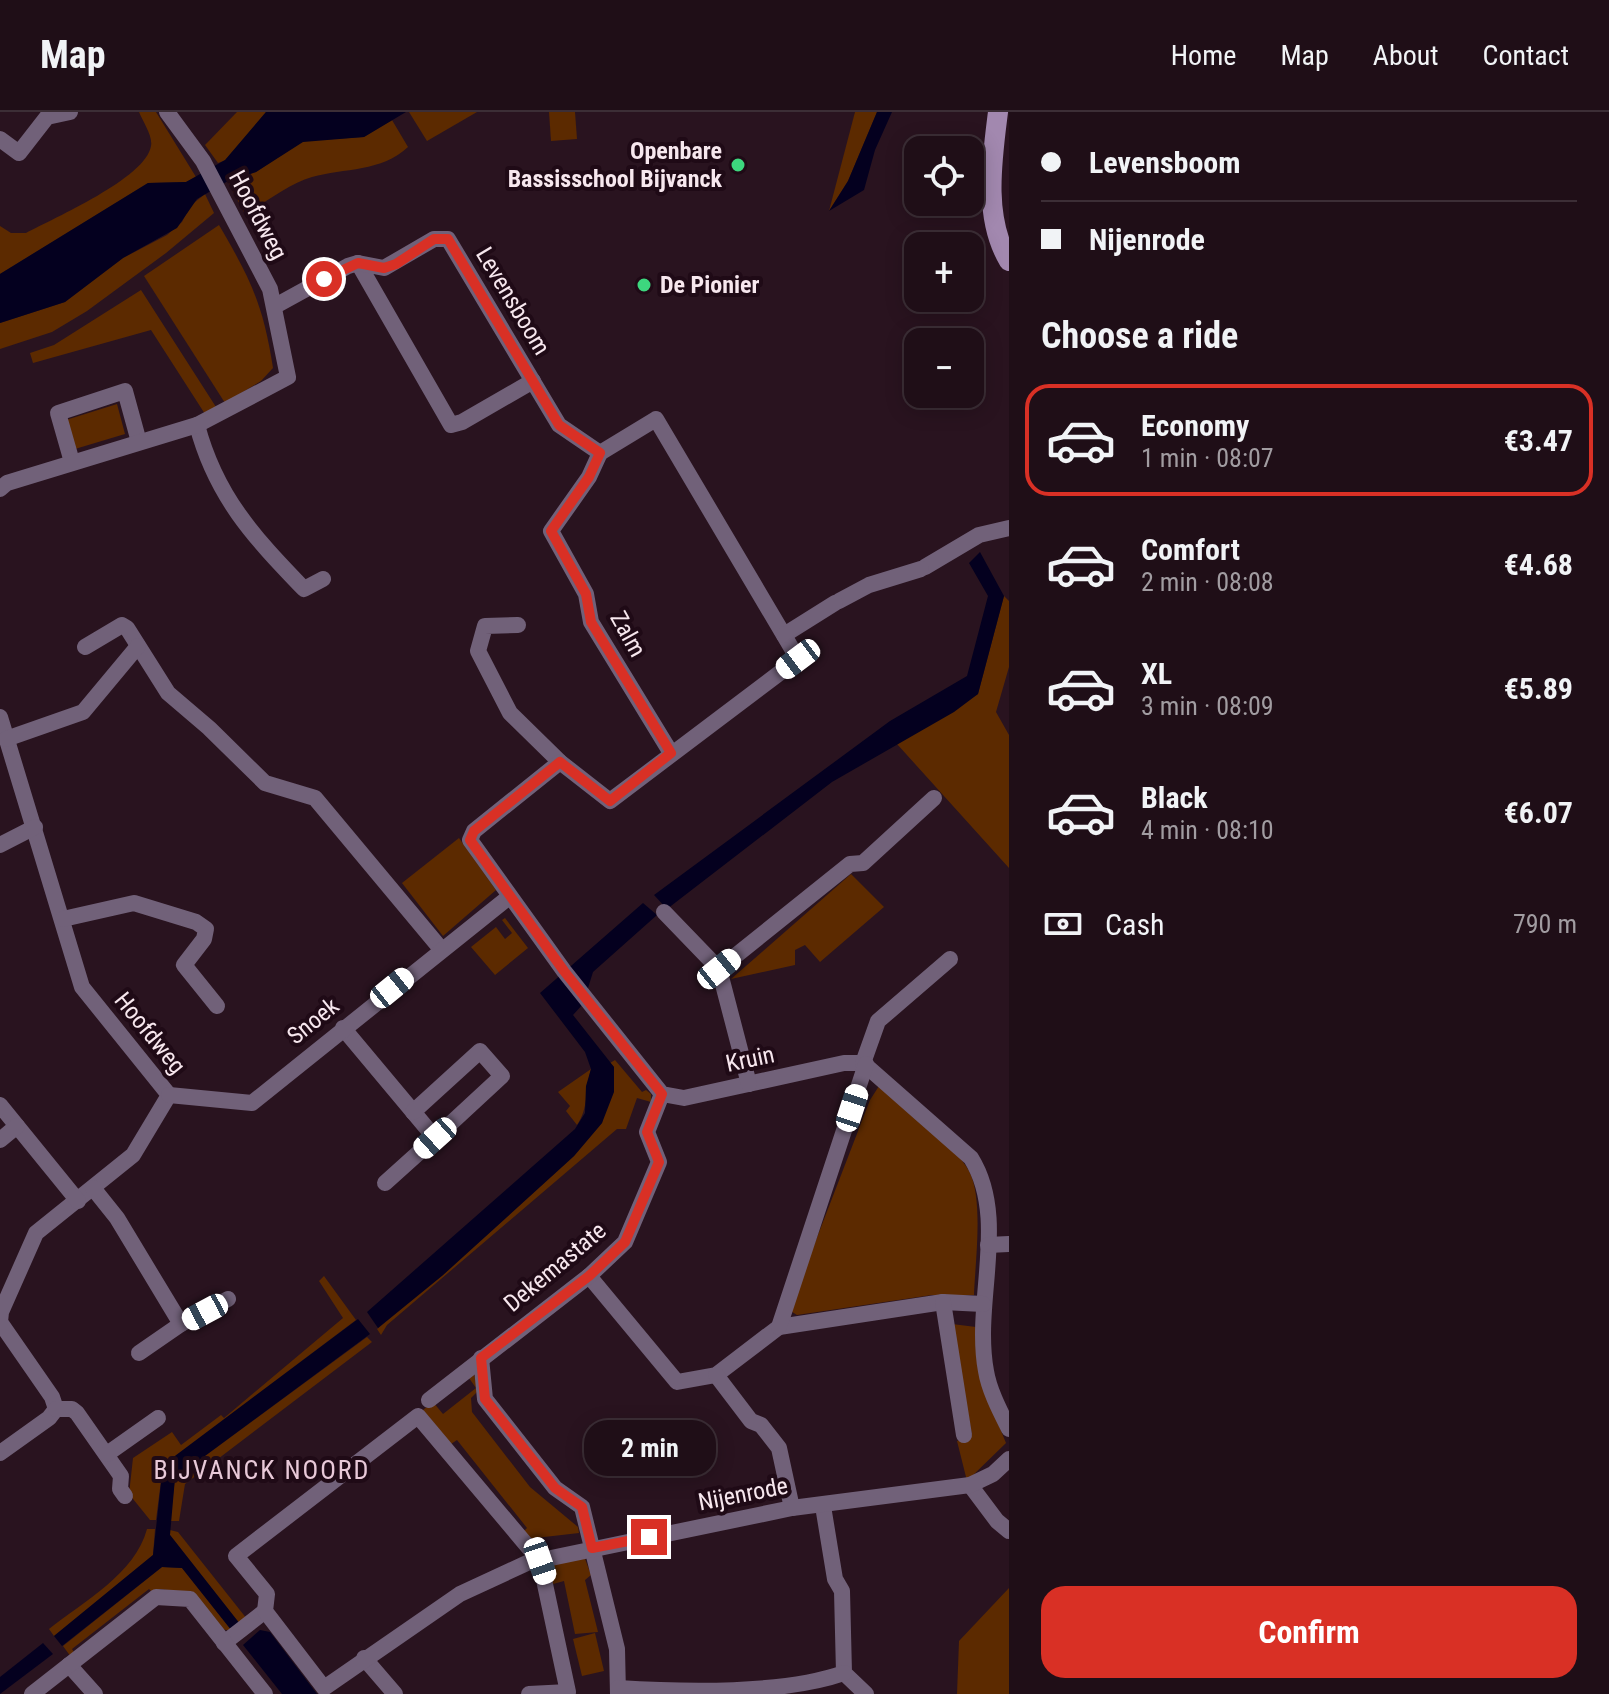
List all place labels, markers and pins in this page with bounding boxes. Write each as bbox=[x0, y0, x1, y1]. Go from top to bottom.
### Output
place label: Openbare Bassisschool Bijvanck bbox=[508, 137, 723, 193]
marker: Openbare Bassisschool Bijvanck bbox=[729, 156, 747, 174]
place label: De Pionier bbox=[660, 271, 760, 299]
marker: De Pionier bbox=[635, 276, 653, 294]

